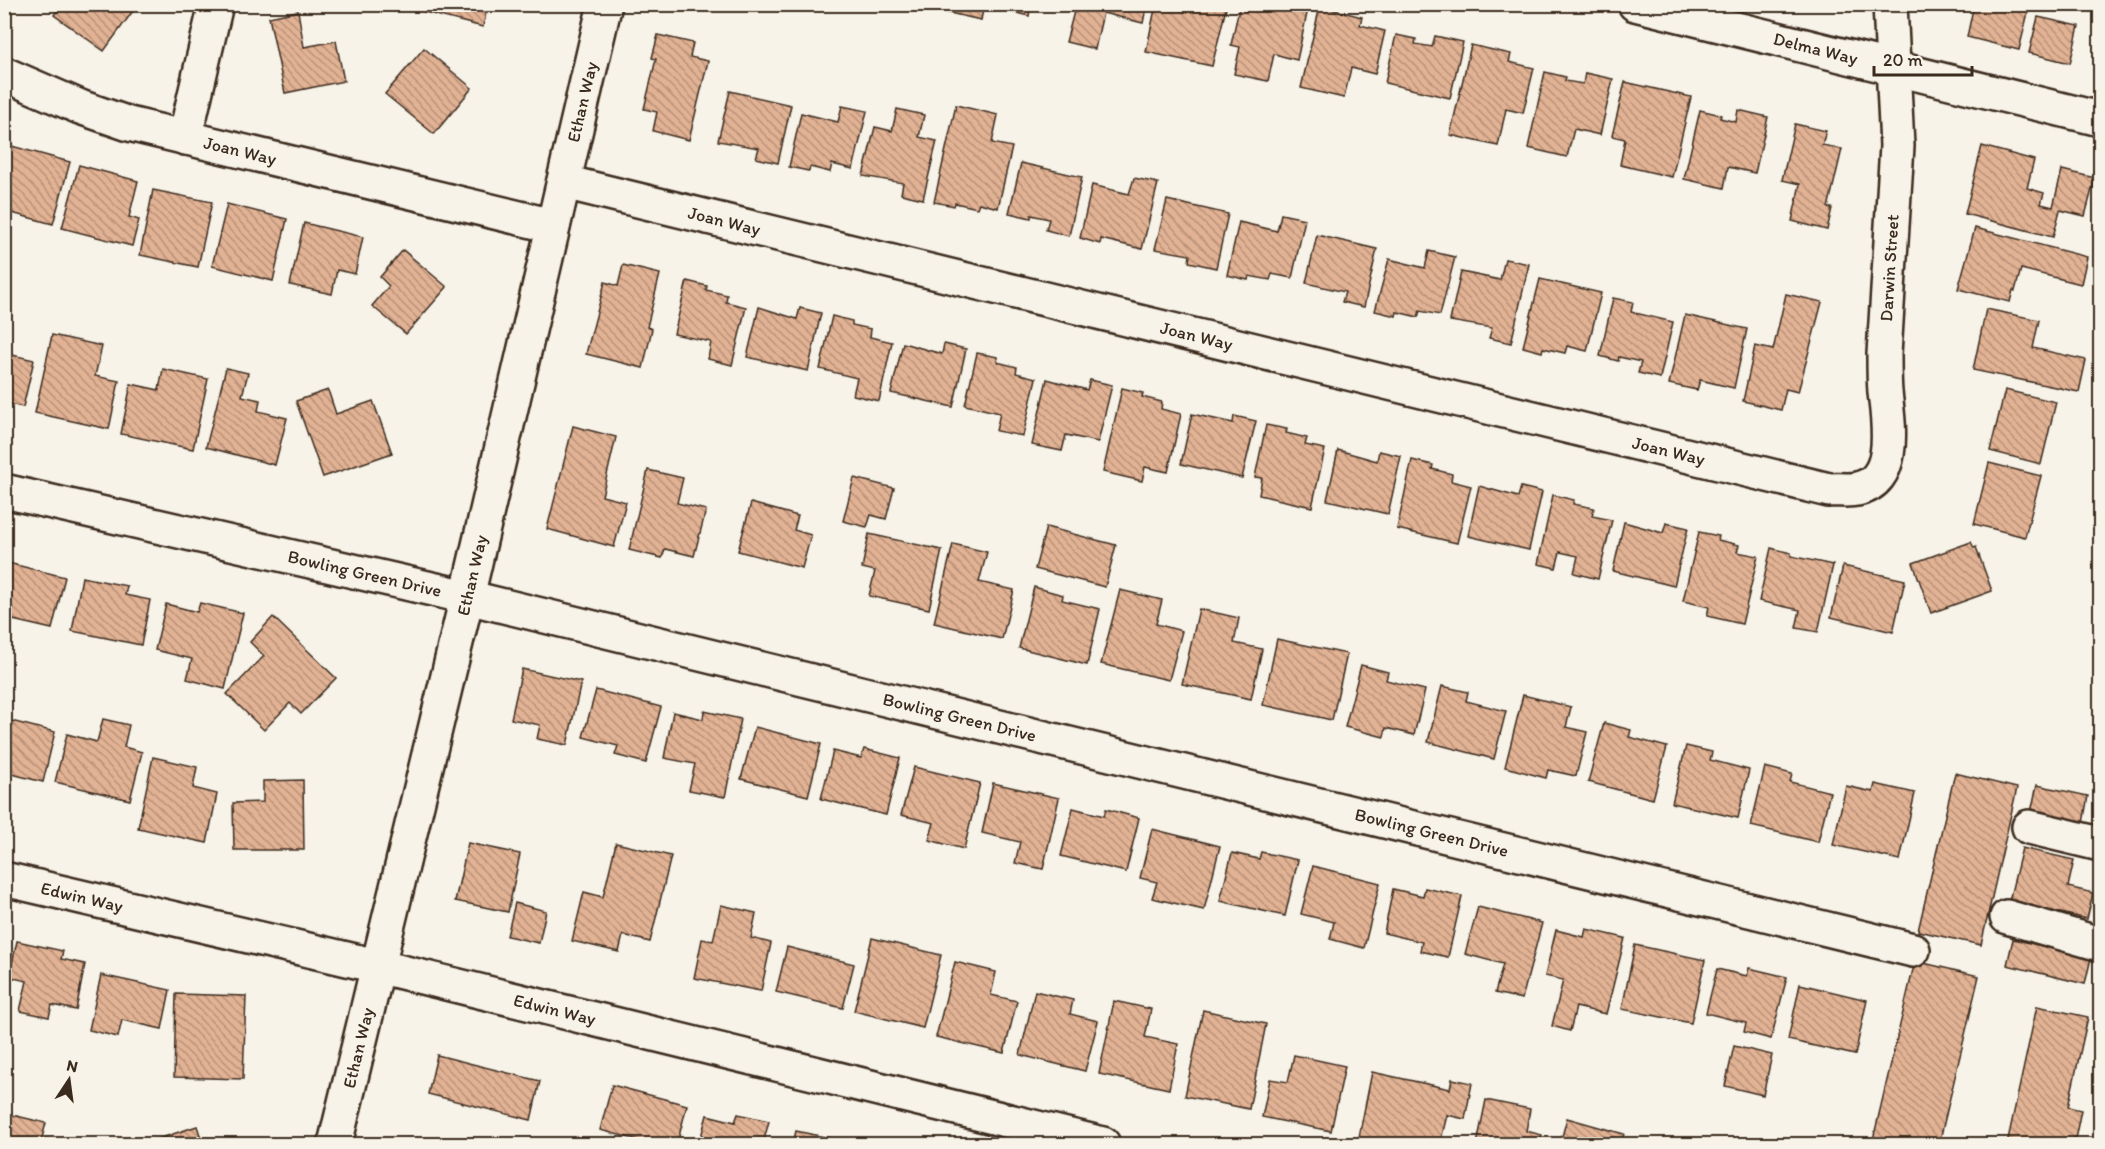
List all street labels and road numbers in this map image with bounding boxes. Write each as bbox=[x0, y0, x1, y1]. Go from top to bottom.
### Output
street label: Delma Way bbox=[1771, 28, 1861, 70]
street label: Ethan Way bbox=[562, 59, 602, 145]
street label: Joan Way bbox=[202, 131, 279, 170]
street label: Joan Way bbox=[686, 202, 763, 241]
street label: Darwin Street bbox=[1875, 213, 1904, 322]
street label: Joan Way bbox=[1158, 317, 1236, 356]
street label: Joan Way bbox=[1630, 432, 1708, 471]
street label: Ethan Way bbox=[452, 532, 492, 618]
street label: Bowling Green Drive bbox=[286, 545, 444, 602]
street label: Bowling Green Drive bbox=[881, 688, 1039, 747]
street label: Bowling Green Drive bbox=[1353, 803, 1511, 862]
street label: Edwin Way bbox=[39, 877, 126, 918]
street label: Edwin Way bbox=[511, 989, 599, 1030]
street label: Ethan Way bbox=[338, 1005, 379, 1090]

